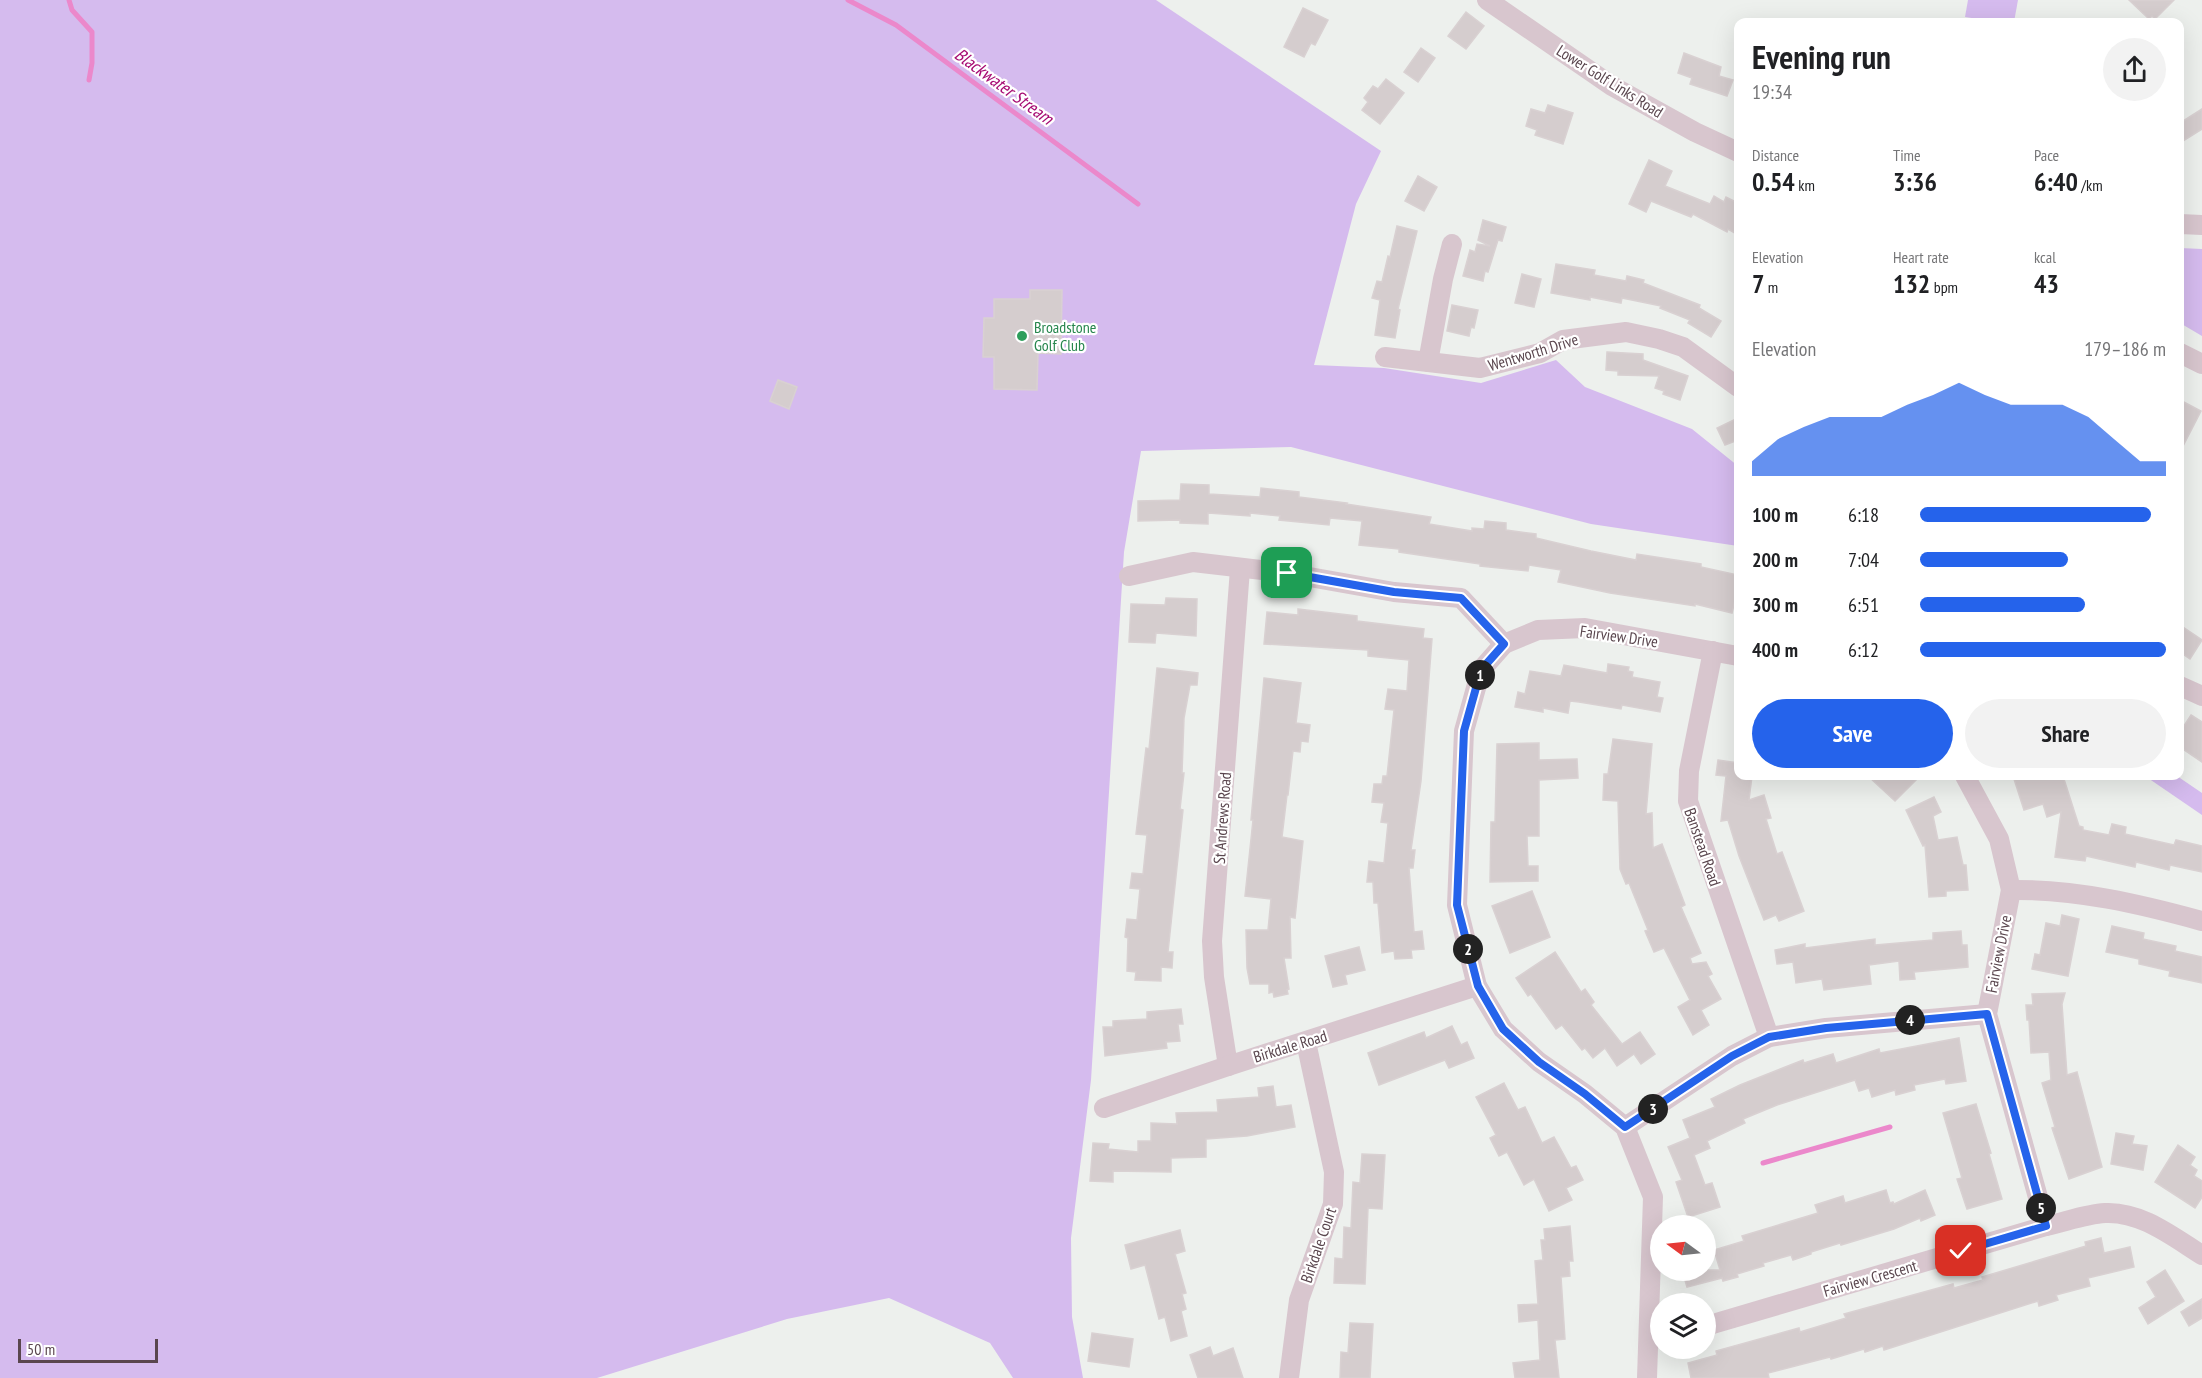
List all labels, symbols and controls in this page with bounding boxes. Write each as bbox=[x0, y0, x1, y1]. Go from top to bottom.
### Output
text: Evening run bbox=[1752, 35, 1891, 78]
button: share bbox=[2103, 38, 2166, 101]
street label: Lower Golf Links Road bbox=[1553, 40, 1667, 122]
water label: Blackwater Stream bbox=[950, 43, 1059, 130]
text: 19:34 bbox=[1752, 79, 1792, 105]
text: Distance bbox=[1752, 145, 1799, 165]
text: Time bbox=[1893, 145, 1921, 165]
text: Pace bbox=[2034, 145, 2059, 165]
text: 0.54 bbox=[1752, 165, 1795, 198]
text: 3:36 bbox=[1893, 165, 1937, 198]
text: 6:40 bbox=[2034, 165, 2078, 198]
text: km bbox=[1795, 175, 1815, 195]
text: /km bbox=[2078, 175, 2103, 195]
text: Elevation bbox=[1752, 247, 1803, 267]
text: Heart rate bbox=[1893, 247, 1949, 267]
text: kcal bbox=[2034, 247, 2056, 267]
text: 7 bbox=[1752, 267, 1764, 300]
text: 132 bbox=[1893, 267, 1930, 300]
text: 43 bbox=[2034, 267, 2059, 300]
text: m bbox=[1764, 277, 1778, 297]
text: bpm bbox=[1930, 277, 1958, 297]
place label: Broadstone Golf Club bbox=[1034, 317, 1096, 355]
marker: Broadstone Golf Club bbox=[1015, 329, 1029, 343]
street label: Wentworth Drive bbox=[1486, 329, 1580, 375]
text: Elevation bbox=[1752, 336, 1816, 362]
text: 179–186 m bbox=[2084, 336, 2166, 362]
text: 100 m bbox=[1752, 502, 1798, 528]
text: 6:18 bbox=[1848, 502, 1879, 528]
pin bbox=[1261, 547, 1312, 598]
text: 200 m bbox=[1752, 547, 1798, 573]
text: 7:04 bbox=[1848, 547, 1879, 573]
icon: arrive bbox=[1270, 556, 1303, 589]
text: 300 m bbox=[1752, 592, 1798, 618]
text: 6:51 bbox=[1848, 592, 1879, 618]
street label: Fairview Drive bbox=[1579, 621, 1659, 651]
text: 400 m bbox=[1752, 637, 1798, 663]
text: 6:12 bbox=[1848, 637, 1879, 663]
pin: 1 bbox=[1465, 660, 1495, 690]
text: 1 bbox=[1476, 665, 1484, 685]
button: Save bbox=[1752, 699, 1953, 768]
button: Share bbox=[1965, 699, 2166, 768]
street label: St Andrews Road bbox=[1209, 771, 1235, 865]
street label: Banstead Road bbox=[1680, 805, 1726, 889]
street label: Fairview Drive bbox=[1981, 914, 2015, 994]
pin: 2 bbox=[1453, 934, 1483, 964]
text: 2 bbox=[1464, 939, 1472, 959]
pin: 4 bbox=[1895, 1005, 1925, 1035]
text: 4 bbox=[1906, 1010, 1914, 1030]
street label: Birkdale Road bbox=[1251, 1025, 1329, 1067]
pin: 3 bbox=[1638, 1094, 1668, 1124]
text: 3 bbox=[1649, 1099, 1657, 1119]
pin: 5 bbox=[2026, 1193, 2056, 1223]
text: 5 bbox=[2037, 1198, 2045, 1218]
street label: Birkdale Court bbox=[1296, 1204, 1340, 1285]
north arrow bbox=[1650, 1215, 1716, 1281]
map controls bbox=[1650, 1215, 1716, 1359]
pin bbox=[1935, 1225, 1986, 1276]
icon: check bbox=[1944, 1234, 1977, 1267]
street label: Fairview Crescent bbox=[1821, 1255, 1920, 1301]
button: layers bbox=[1650, 1293, 1716, 1359]
scale bar bbox=[18, 1336, 158, 1364]
text: 50 m bbox=[27, 1339, 55, 1359]

